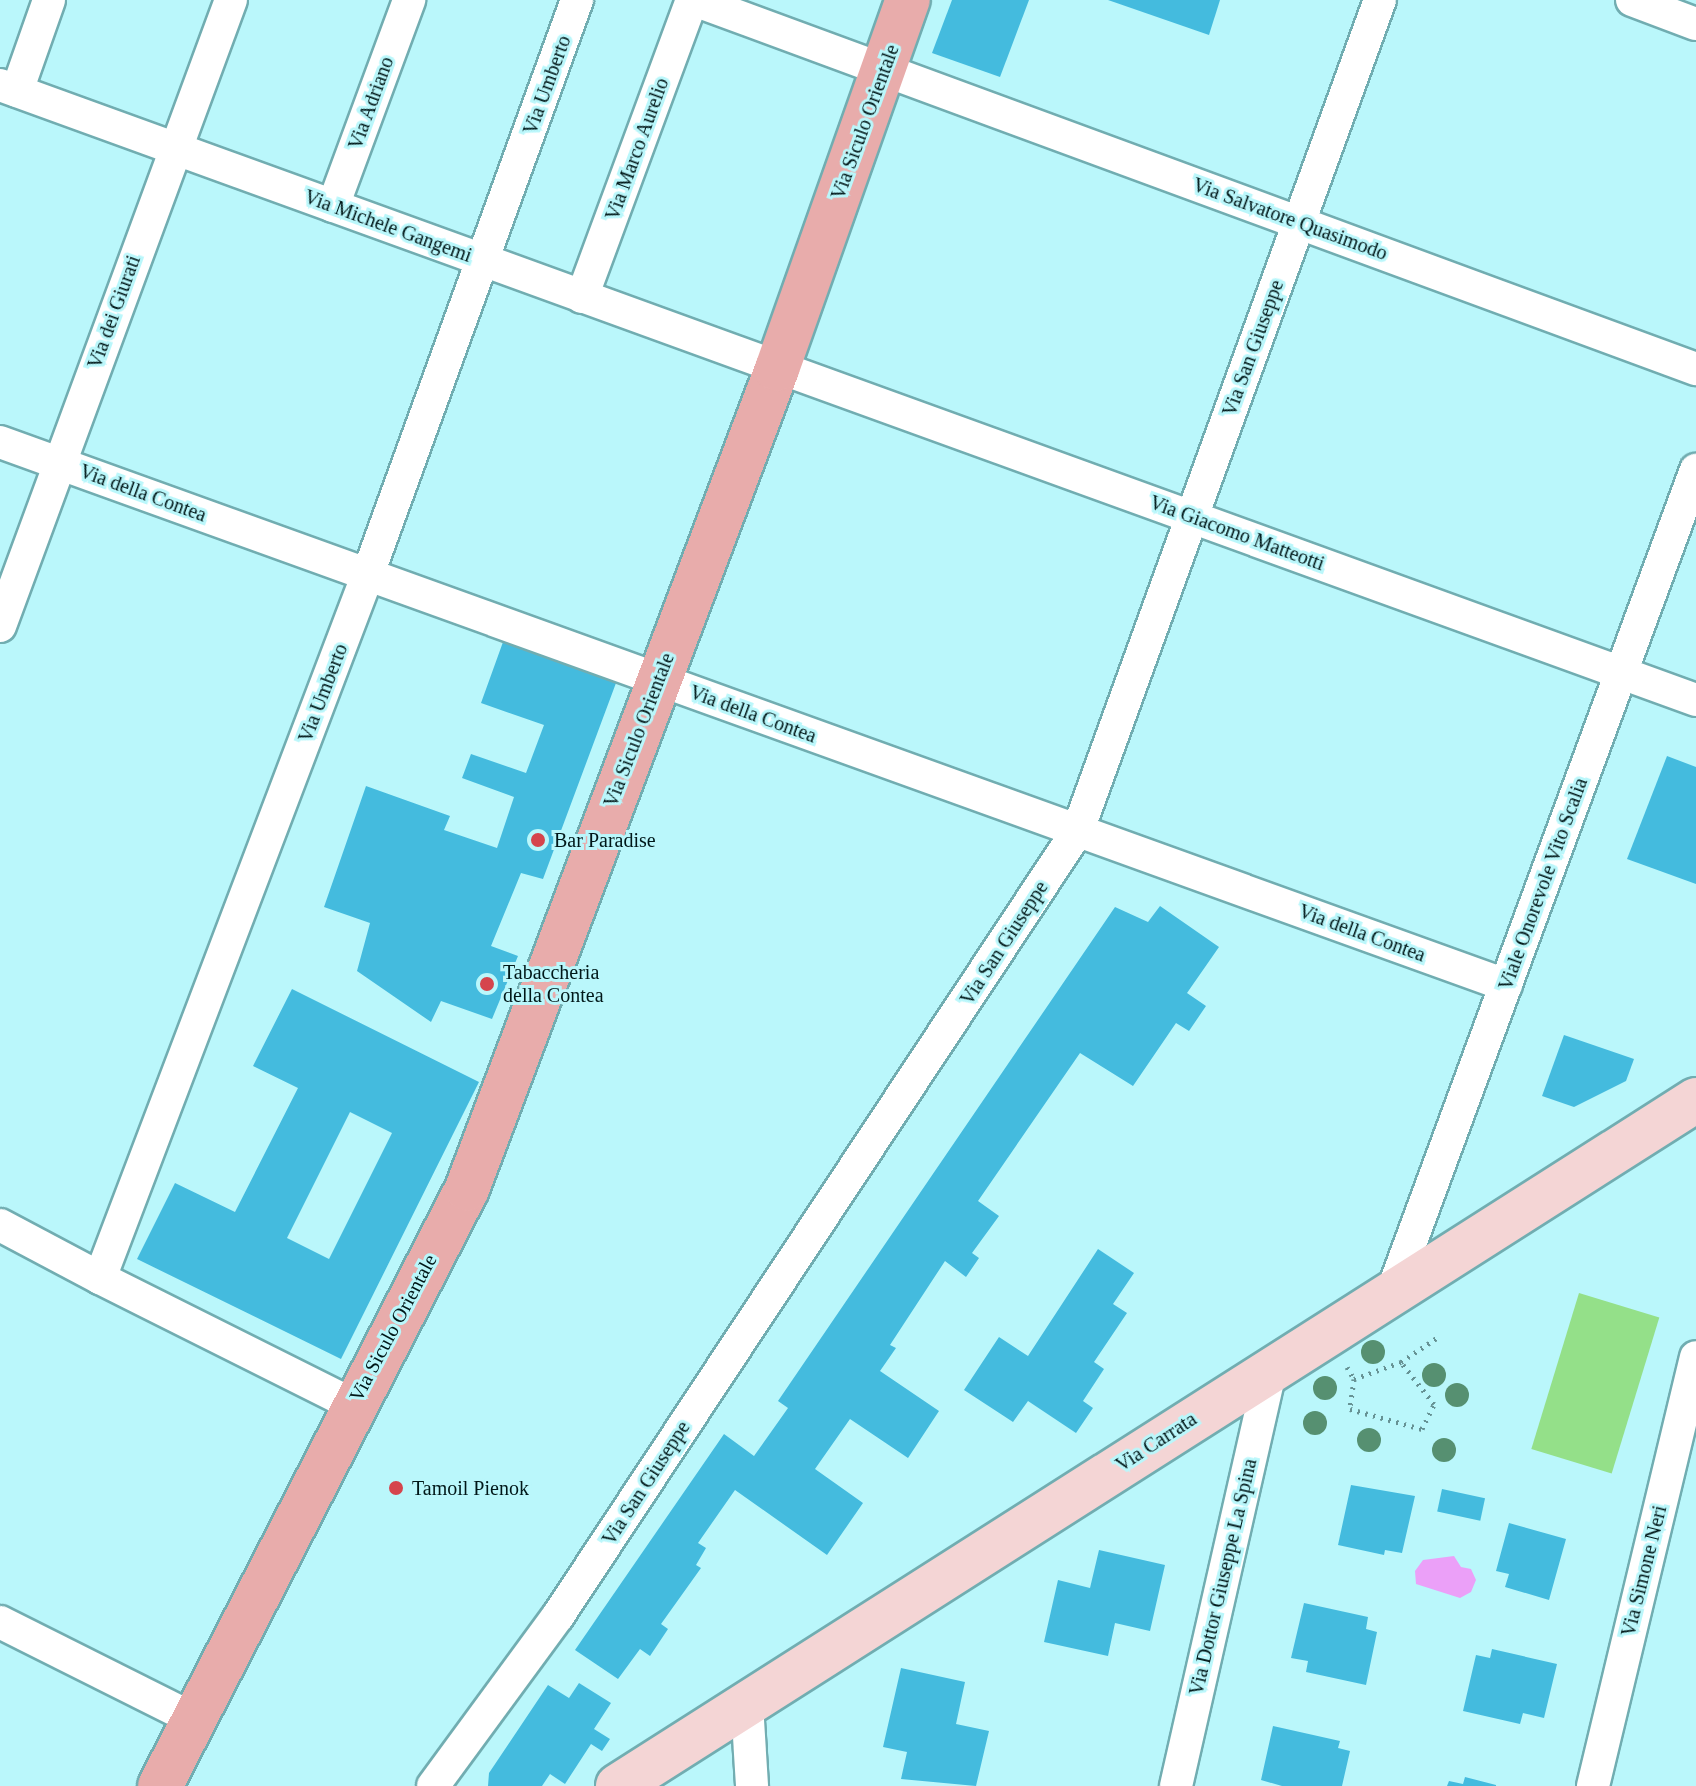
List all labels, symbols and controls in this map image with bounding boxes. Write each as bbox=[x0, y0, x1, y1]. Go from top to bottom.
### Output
street label: Via Umberto bbox=[518, 32, 576, 138]
street label: Via Siculo Orientale bbox=[826, 41, 904, 203]
street label: Via Adriano bbox=[343, 53, 399, 153]
street label: Via Marco Aurelio bbox=[600, 74, 674, 224]
street label: Via Salvatore Quasimodo bbox=[1189, 173, 1391, 265]
street label: Via Michele Gangemi bbox=[301, 185, 475, 267]
street label: Via dei Giurati bbox=[82, 252, 146, 372]
street label: Via San Giuseppe bbox=[1217, 277, 1289, 419]
street label: Via della Contea bbox=[76, 459, 210, 527]
street label: Via Giacomo Matteotti bbox=[1146, 490, 1328, 576]
street label: Via Umberto bbox=[293, 640, 353, 746]
street label: Via Siculo Orientale bbox=[599, 650, 679, 810]
street label: Via della Contea bbox=[686, 680, 820, 748]
street label: Viale Onorevole Vito Scalia bbox=[1493, 774, 1593, 994]
place label: Bar Paradise bbox=[554, 828, 656, 852]
marker: Bar Paradise bbox=[529, 831, 547, 849]
street label: Via San Giuseppe bbox=[955, 876, 1053, 1010]
street label: Via della Contea bbox=[1295, 899, 1429, 967]
place label: Tabaccheria della Contea bbox=[503, 960, 604, 1007]
marker: Tabaccheria della Contea bbox=[478, 975, 496, 993]
street label: Via Siculo Orientale bbox=[344, 1250, 442, 1406]
street label: Via Carrata bbox=[1111, 1407, 1201, 1477]
street label: Via San Giuseppe bbox=[597, 1416, 695, 1550]
street label: Via Dottor Giuseppe La Spina bbox=[1184, 1456, 1262, 1698]
place label: Tamoil Pienok bbox=[412, 1476, 529, 1500]
marker: Tamoil Pienok bbox=[387, 1479, 405, 1497]
street label: Via Simone Neri bbox=[1616, 1503, 1672, 1639]

